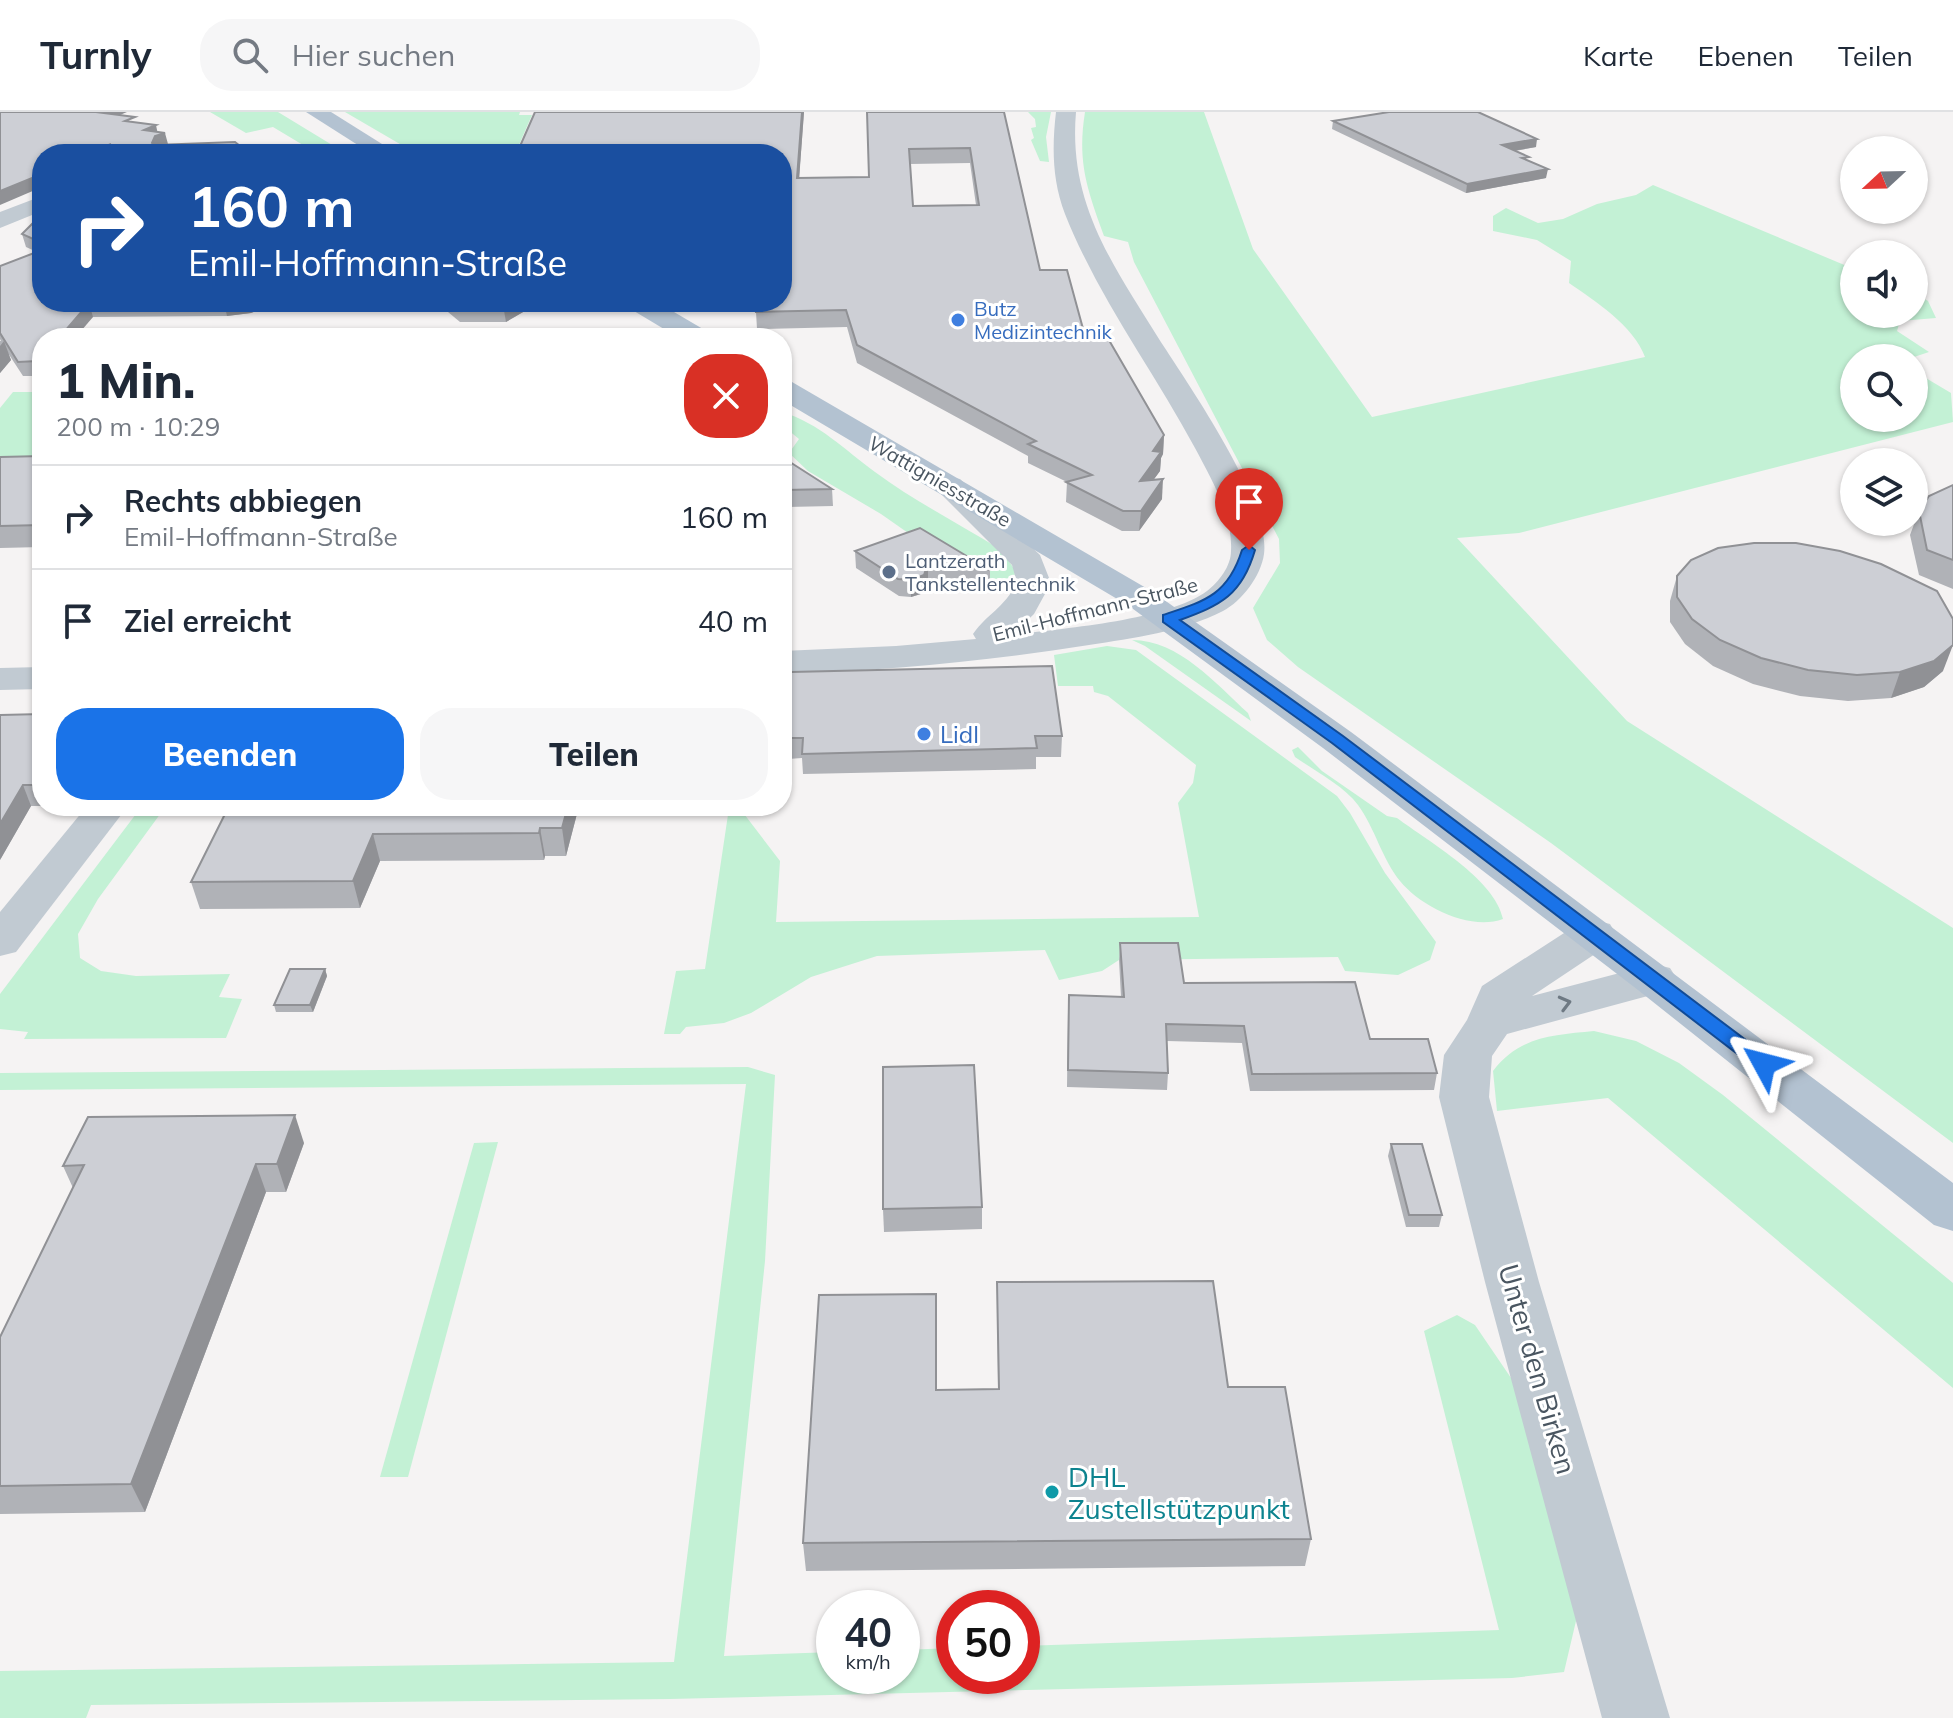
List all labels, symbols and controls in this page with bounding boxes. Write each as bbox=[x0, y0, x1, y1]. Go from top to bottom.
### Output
search box bbox=[200, 19, 760, 91]
text: Turnly bbox=[40, 31, 152, 79]
icon: search bbox=[228, 33, 272, 77]
text: Hier suchen bbox=[292, 36, 455, 74]
text: Karte bbox=[1583, 38, 1653, 73]
text: Ebenen bbox=[1697, 38, 1794, 73]
text: Teilen bbox=[1838, 38, 1913, 73]
north arrow bbox=[1840, 136, 1928, 224]
map controls bbox=[1840, 136, 1928, 536]
text: 160 m bbox=[188, 171, 355, 241]
icon: right bbox=[56, 176, 160, 280]
text: Emil-Hoffmann-Straße bbox=[188, 240, 567, 285]
button: sound bbox=[1840, 240, 1928, 328]
place label: Butz Medizintechnik bbox=[974, 296, 1113, 344]
marker: Butz Medizintechnik bbox=[949, 311, 967, 329]
button: search bbox=[1840, 344, 1928, 432]
text: 1 Min. bbox=[56, 350, 196, 410]
button: close bbox=[684, 354, 768, 438]
text: 200 m · 10:29 bbox=[56, 410, 220, 443]
street label: Wattigniesstraße bbox=[864, 430, 1016, 532]
button: layers bbox=[1840, 448, 1928, 536]
pin bbox=[1215, 468, 1283, 550]
icon: arrive bbox=[1227, 480, 1271, 524]
text: Rechts abbiegen bbox=[124, 482, 362, 520]
icon: right bbox=[56, 495, 100, 539]
text: 160 m bbox=[680, 498, 768, 536]
text: Emil-Hoffmann-Straße bbox=[124, 520, 398, 553]
place label: Lantzerath Tankstellentechnik bbox=[905, 548, 1076, 596]
marker: Lantzerath Tankstellentechnik bbox=[880, 563, 898, 581]
street label: Emil-Hoffmann-Straße bbox=[990, 571, 1200, 647]
icon: arrive bbox=[56, 599, 100, 643]
text: Ziel erreicht bbox=[124, 602, 291, 640]
text: 40 m bbox=[698, 602, 768, 640]
button: Beenden bbox=[56, 708, 404, 800]
button: Teilen bbox=[420, 708, 768, 800]
place label: Lidl bbox=[940, 719, 979, 749]
marker: Lidl bbox=[915, 725, 933, 743]
one-way arrow bbox=[1557, 995, 1571, 1012]
position arrow bbox=[1722, 1022, 1806, 1106]
street label: Unter den Birken bbox=[1491, 1260, 1585, 1478]
place label: DHL Zustellstützpunkt bbox=[1068, 1459, 1290, 1526]
marker: DHL Zustellstützpunkt bbox=[1043, 1483, 1061, 1501]
speed limit sign: 50 bbox=[936, 1590, 1040, 1694]
text: 40 bbox=[844, 1607, 892, 1657]
text: km/h bbox=[845, 1649, 891, 1674]

